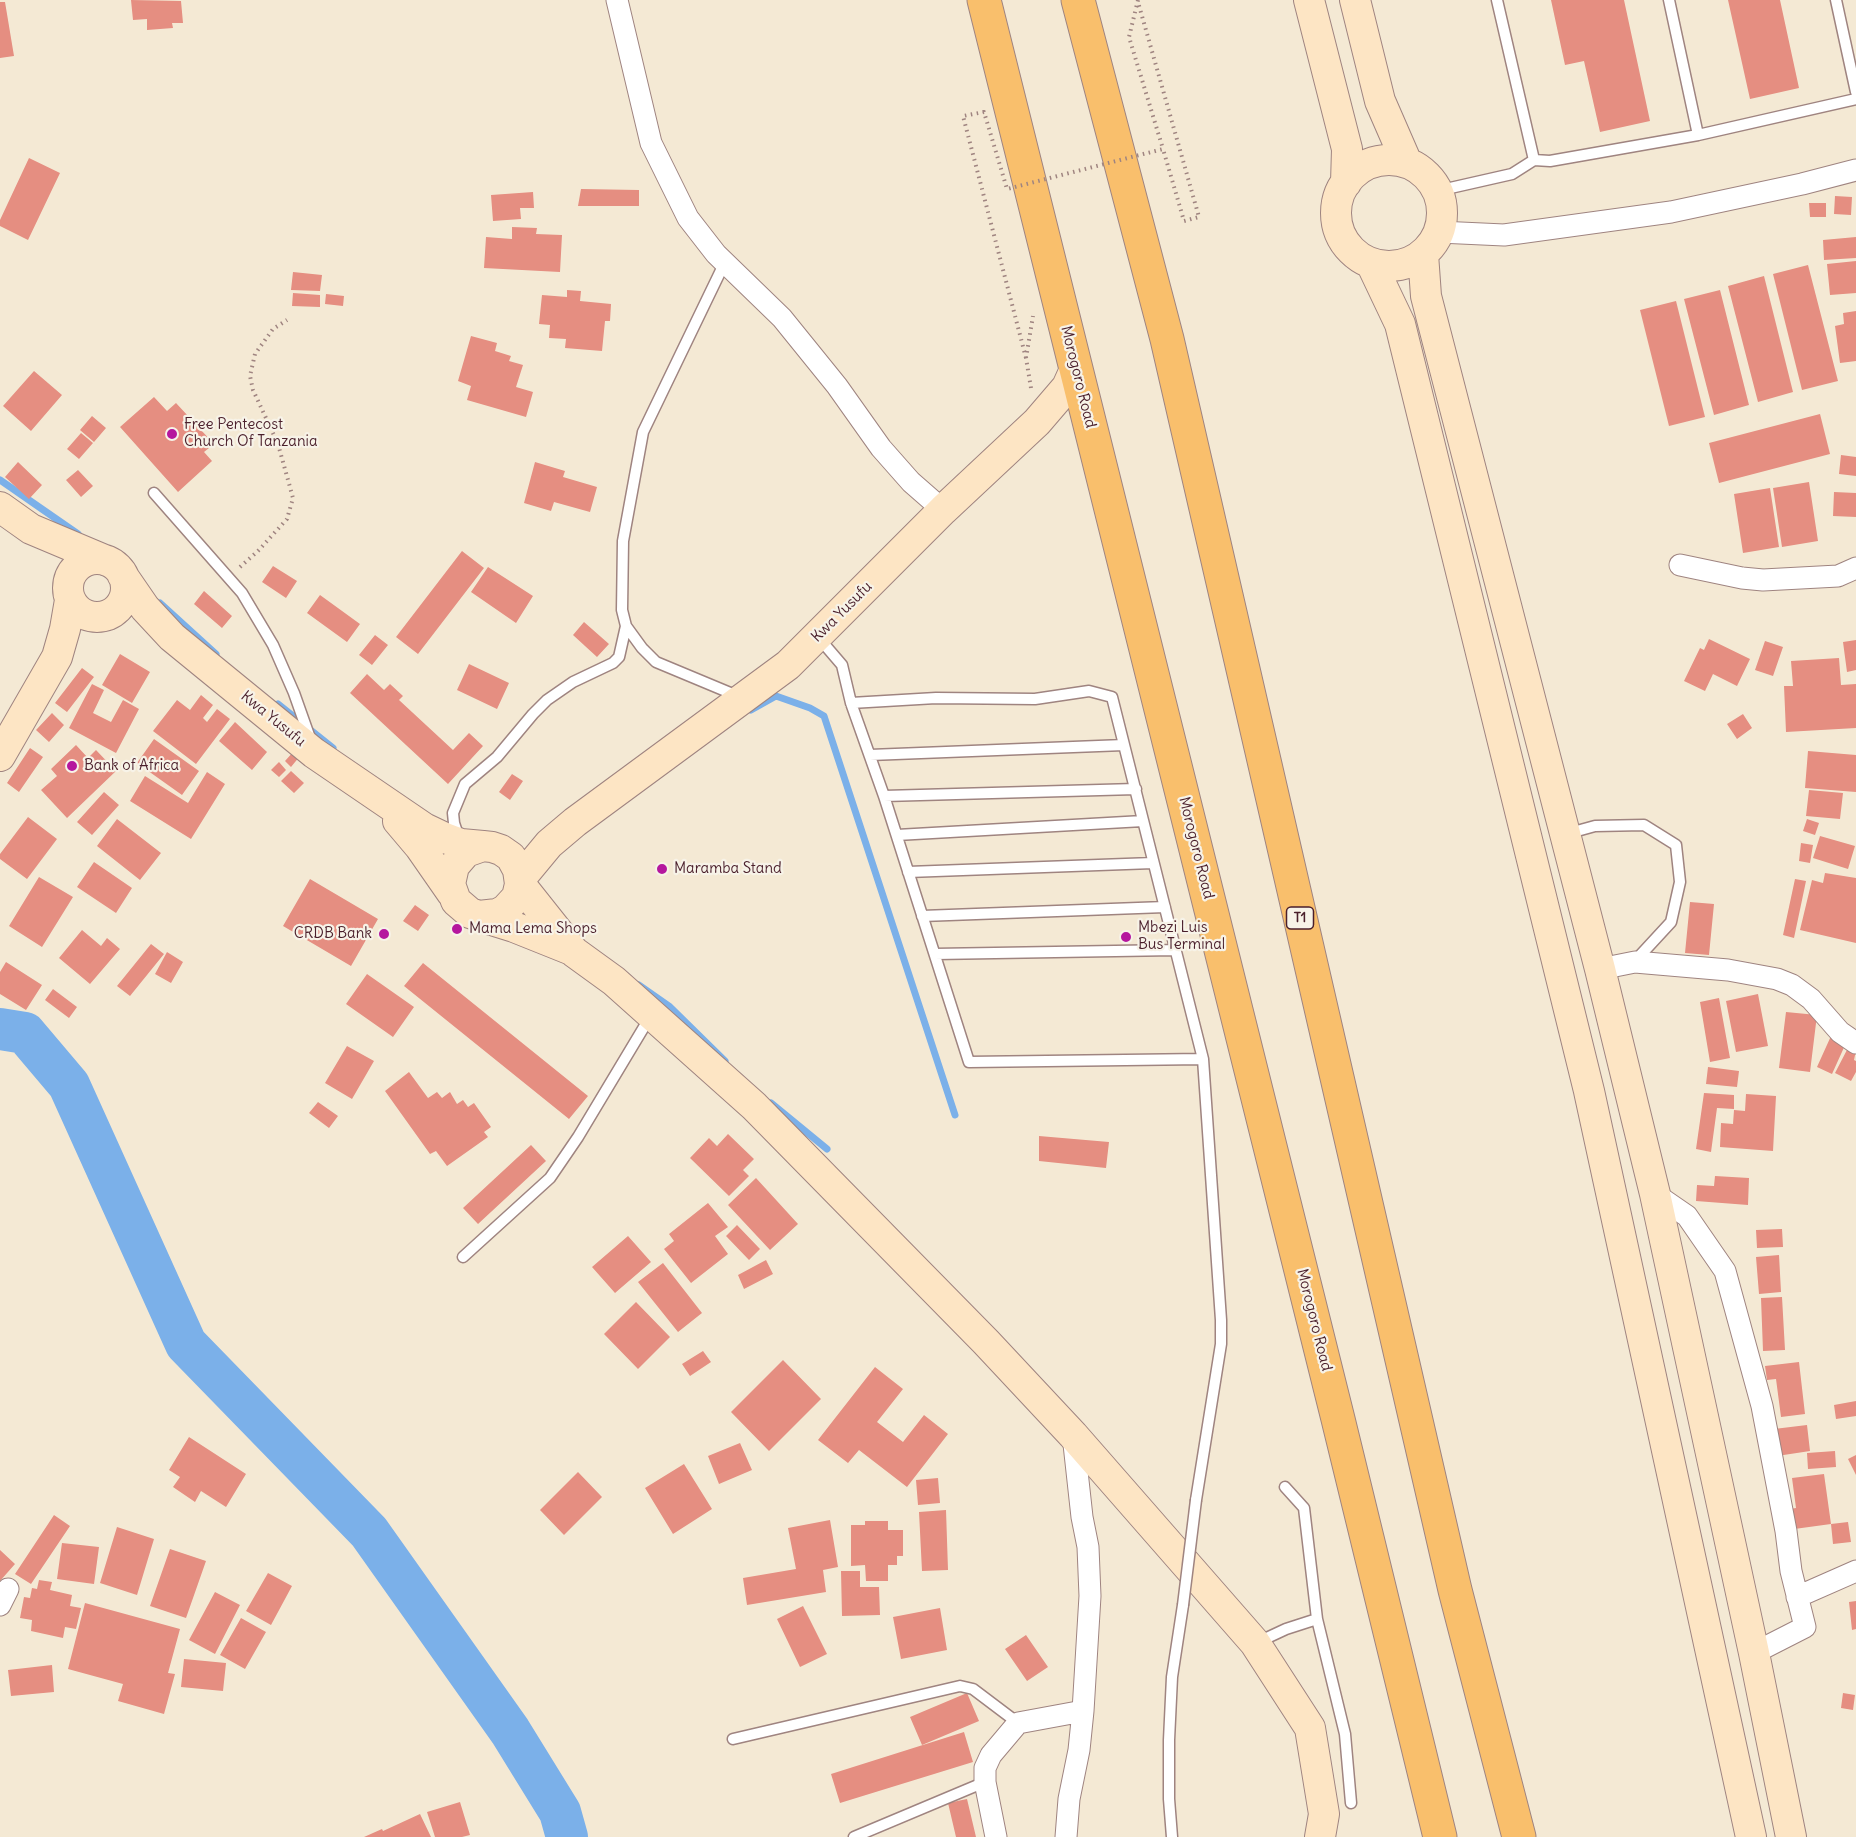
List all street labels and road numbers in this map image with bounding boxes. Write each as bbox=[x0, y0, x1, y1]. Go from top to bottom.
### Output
street label: Morogoro Road bbox=[1057, 324, 1099, 430]
street label: Kwa Yusufu bbox=[808, 578, 876, 646]
street label: Kwa Yusufu bbox=[237, 687, 309, 751]
street label: Morogoro Road bbox=[1175, 795, 1217, 901]
road number: T1 bbox=[1286, 907, 1314, 929]
street label: Morogoro Road bbox=[1293, 1267, 1335, 1373]

